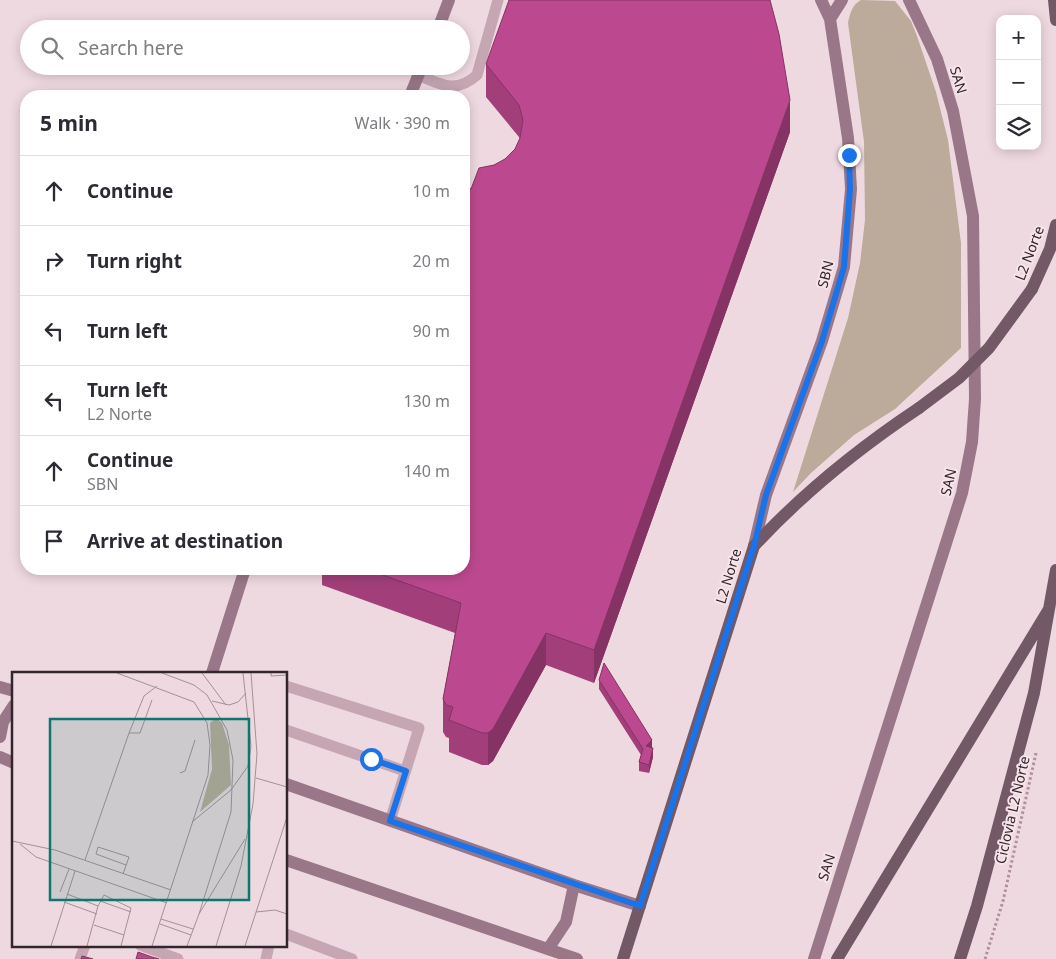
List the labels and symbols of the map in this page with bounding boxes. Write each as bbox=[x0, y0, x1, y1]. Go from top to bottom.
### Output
street label: SAN bbox=[946, 64, 972, 96]
route end bbox=[838, 144, 861, 167]
street label: L2 Norte bbox=[1010, 223, 1048, 283]
street label: SBN bbox=[812, 258, 838, 290]
street label: SAN bbox=[936, 467, 960, 497]
street label: L2 Norte bbox=[711, 546, 745, 606]
inset map bbox=[12, 672, 288, 946]
route start bbox=[360, 748, 383, 771]
street label: Ciclovia L2 Norte bbox=[990, 754, 1034, 866]
street label: SAN bbox=[813, 851, 839, 883]

